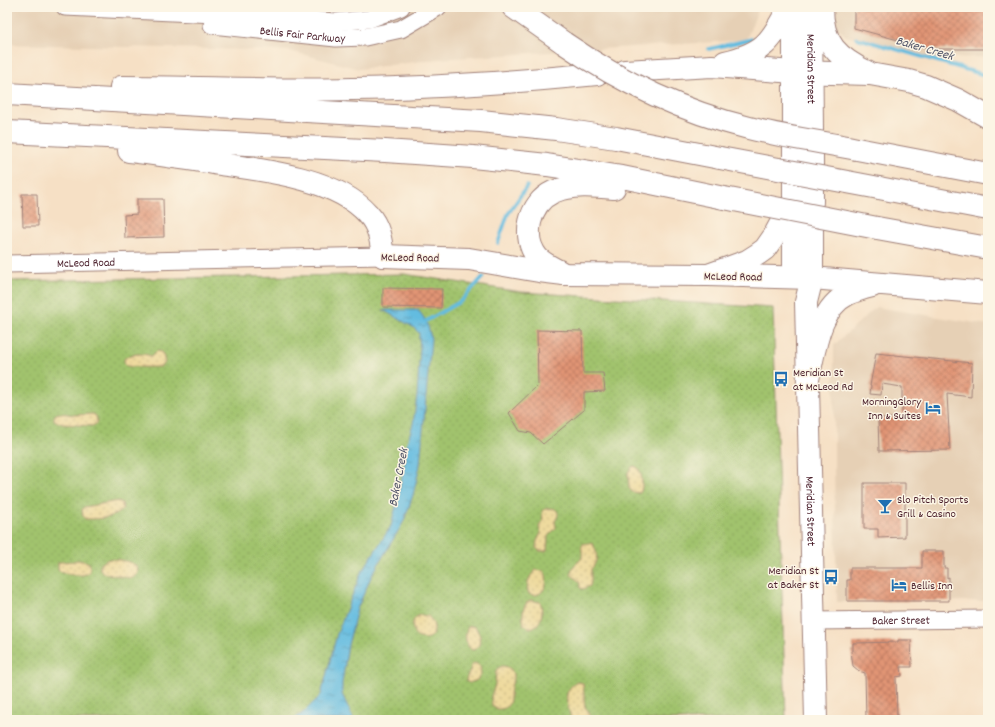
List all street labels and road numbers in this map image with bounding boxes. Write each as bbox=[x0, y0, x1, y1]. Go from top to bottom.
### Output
street label: Bellis Fair Parkway bbox=[259, 23, 347, 48]
street label: Meridian Street bbox=[801, 34, 819, 105]
street label: McLeod Road bbox=[381, 249, 439, 268]
street label: McLeod Road bbox=[57, 255, 115, 273]
street label: McLeod Road bbox=[704, 268, 762, 287]
street label: Meridian Street bbox=[800, 476, 819, 547]
street label: Baker Street bbox=[872, 613, 931, 630]

